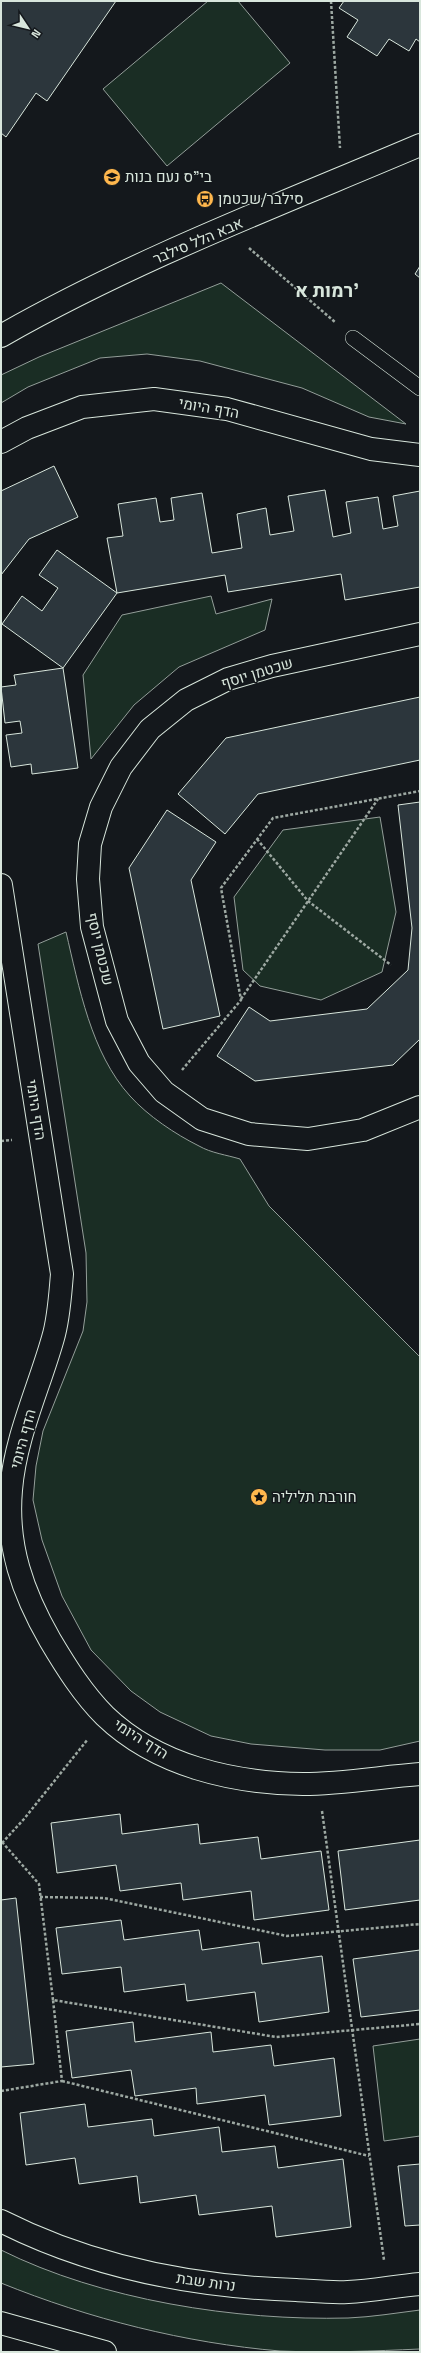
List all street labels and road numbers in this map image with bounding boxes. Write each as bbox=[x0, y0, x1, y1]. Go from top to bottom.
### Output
street label: אבא הלל סילבר bbox=[150, 213, 246, 268]
street label: הדף היומי bbox=[177, 393, 241, 422]
street label: שכטמן יוסף bbox=[219, 653, 295, 692]
street label: שכטמן יוסף bbox=[83, 911, 118, 987]
street label: הדף היומי bbox=[22, 1078, 51, 1142]
street label: הדף היומי bbox=[5, 1407, 40, 1471]
street label: הדף היומי bbox=[110, 1714, 172, 1763]
street label: נרות שבת bbox=[175, 2268, 237, 2295]

